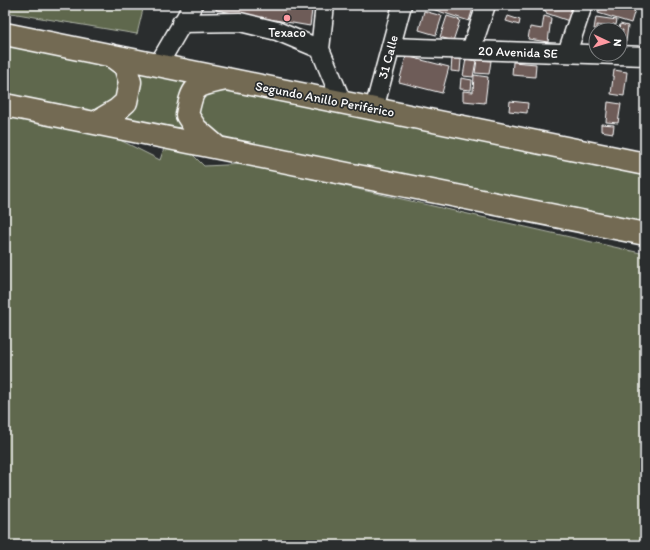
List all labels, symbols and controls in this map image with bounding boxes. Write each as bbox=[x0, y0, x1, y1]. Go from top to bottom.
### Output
marker: Texaco bbox=[282, 13, 292, 23]
north arrow bbox=[588, 22, 628, 62]
place label: Texaco bbox=[268, 25, 306, 40]
street label: 31 Calle bbox=[375, 33, 401, 81]
text: N bbox=[611, 38, 624, 47]
street label: 20 Avenida SE bbox=[478, 43, 558, 61]
street label: Segundo Anillo Periférico bbox=[254, 78, 396, 120]

